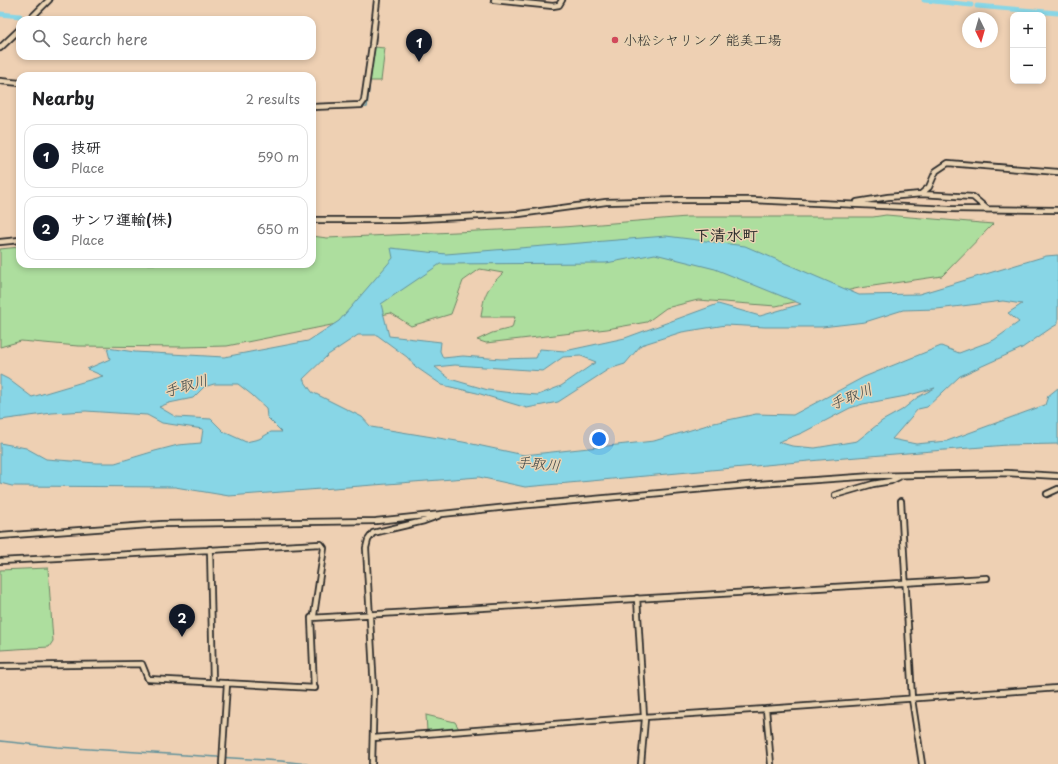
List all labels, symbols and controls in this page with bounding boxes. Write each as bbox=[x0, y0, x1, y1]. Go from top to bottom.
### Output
north arrow bbox=[962, 12, 998, 48]
map controls bbox=[1010, 12, 1046, 84]
button: + bbox=[1010, 12, 1046, 48]
search box bbox=[16, 16, 316, 60]
icon: search bbox=[30, 27, 52, 49]
text: Search here bbox=[62, 27, 148, 50]
pin: 1 bbox=[406, 29, 432, 62]
place label: 小松シヤリング 能美工場 bbox=[623, 29, 782, 50]
marker: 小松シヤリング 能美工場 bbox=[610, 35, 620, 45]
button: − bbox=[1010, 48, 1046, 84]
text: Nearby bbox=[32, 85, 94, 111]
text: 2 results bbox=[246, 89, 300, 108]
text: 技研 bbox=[71, 135, 101, 158]
text: 1 bbox=[43, 147, 49, 166]
text: 590 m bbox=[257, 147, 299, 166]
text: Place bbox=[71, 158, 104, 177]
text: サンワ運輸(株) bbox=[71, 207, 172, 230]
text: 2 bbox=[41, 219, 51, 238]
text: 650 m bbox=[257, 219, 299, 238]
district label: 下清水町 bbox=[694, 222, 758, 246]
text: Place bbox=[71, 230, 104, 249]
water label: 手取川 bbox=[161, 367, 210, 402]
water label: 手取川 bbox=[825, 377, 876, 415]
your location bbox=[589, 429, 609, 449]
water label: 手取川 bbox=[515, 449, 562, 476]
pin: 2 bbox=[169, 604, 195, 637]

